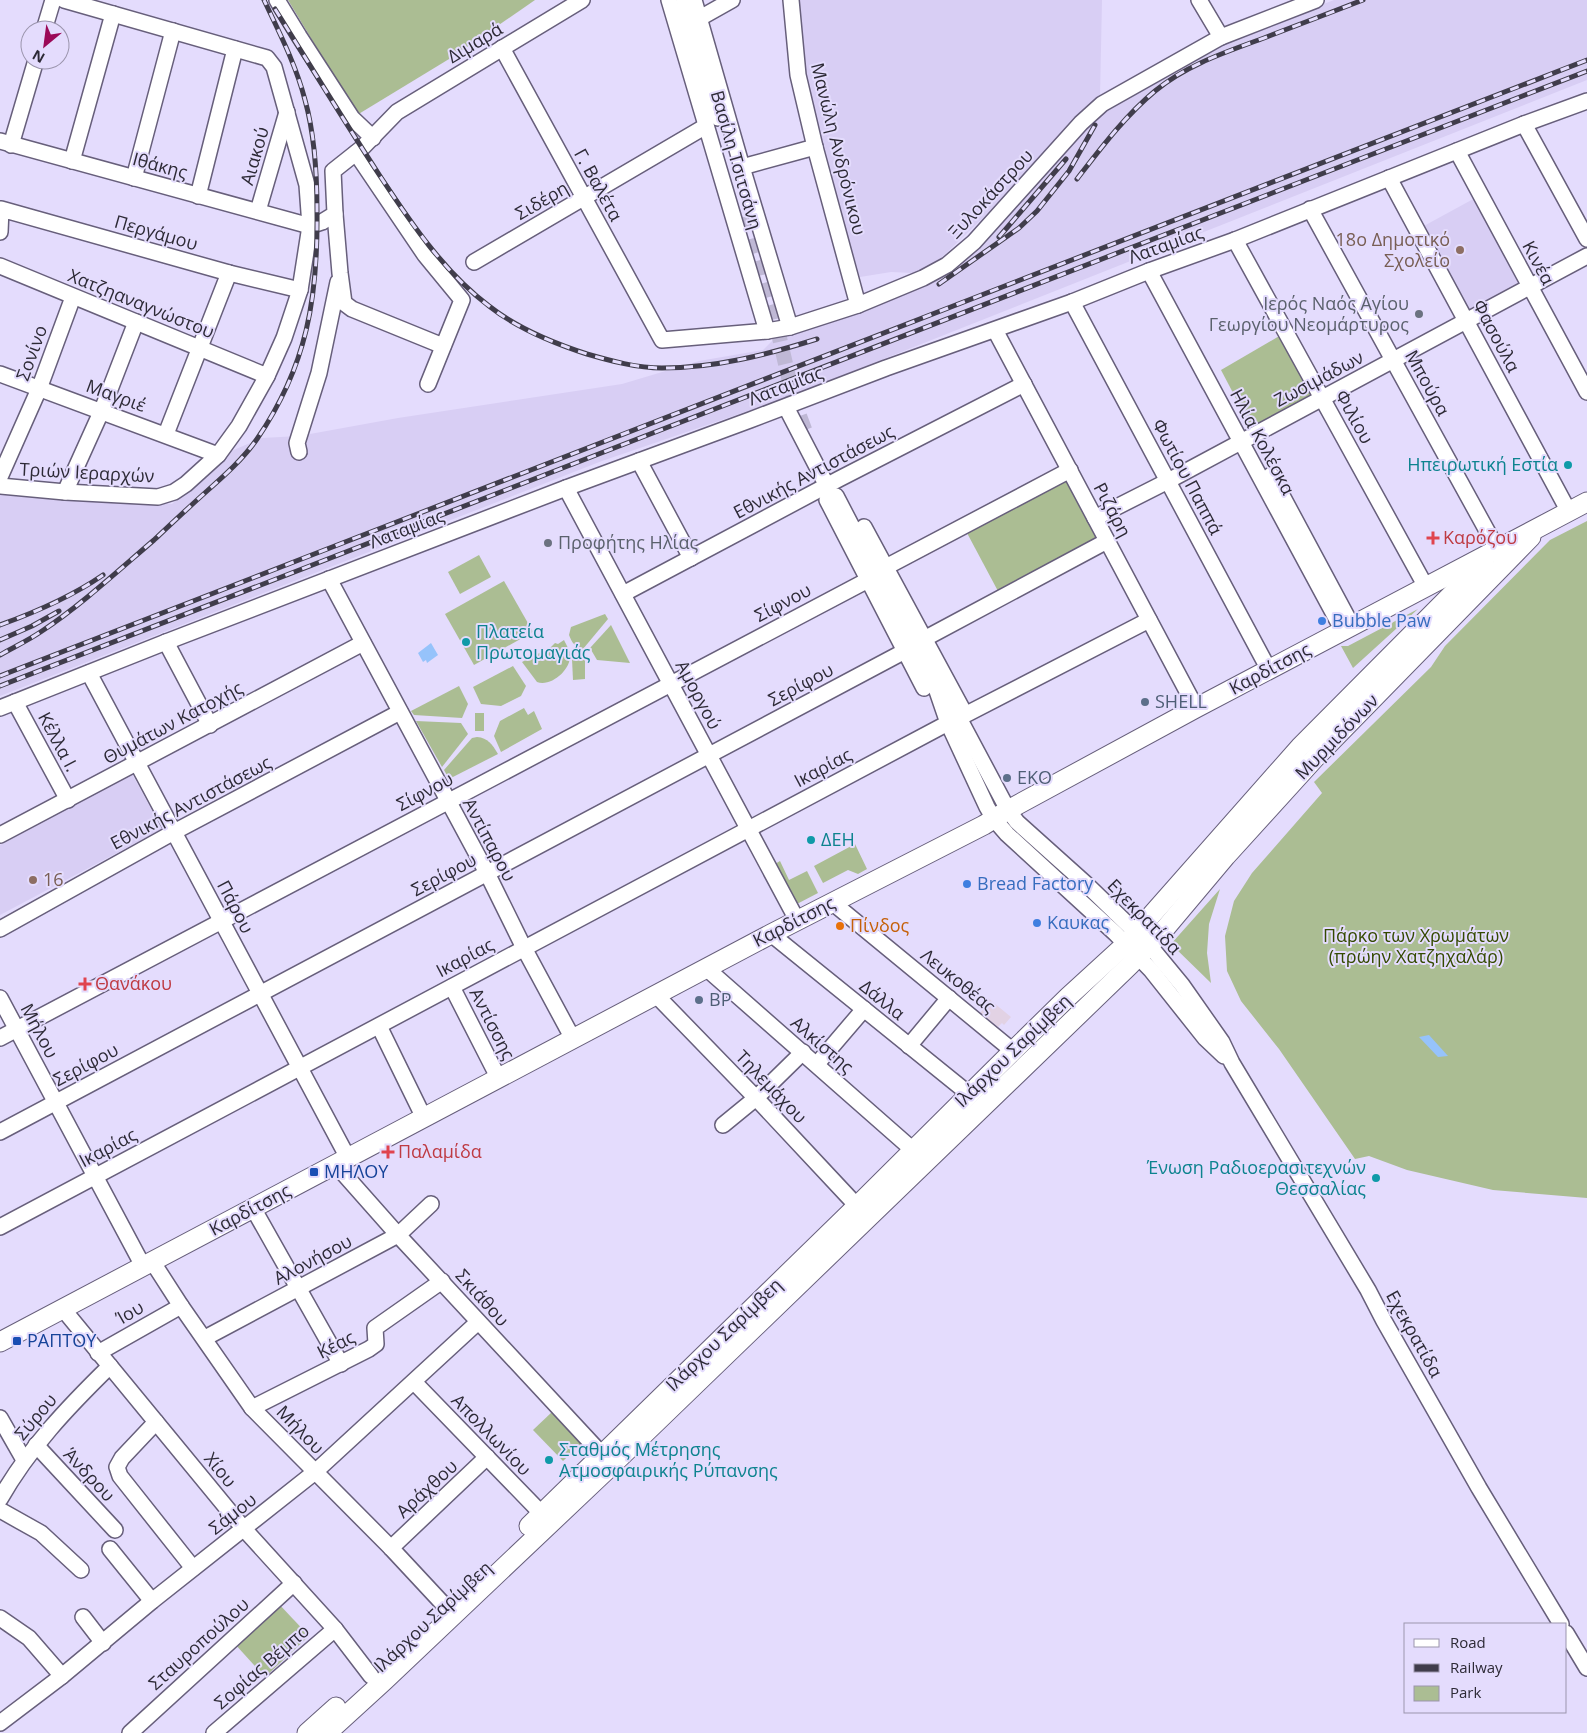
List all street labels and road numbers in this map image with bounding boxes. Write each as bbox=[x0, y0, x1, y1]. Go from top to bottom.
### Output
street label: Διμαρά bbox=[442, 16, 507, 68]
street label: Μανώλη Ανδρόνικου bbox=[806, 60, 872, 237]
street label: Βασίλη Τσιτσάνη bbox=[706, 87, 768, 232]
street label: Αιακού bbox=[234, 124, 274, 188]
street label: Ξυλοκάστρου bbox=[943, 143, 1038, 243]
street label: Γ. Βαλέτα bbox=[569, 144, 629, 225]
street label: Ιθάκης bbox=[130, 146, 191, 184]
street label: Σιδέρη bbox=[511, 175, 572, 225]
street label: Περγάμου bbox=[112, 209, 201, 255]
street label: Λαταμίας bbox=[1125, 219, 1207, 269]
street label: Κινέα bbox=[1517, 236, 1560, 289]
street label: Χατζηαναγνώστου bbox=[65, 263, 218, 343]
street label: Φασούλα bbox=[1468, 295, 1526, 376]
street label: Σονίνο bbox=[10, 322, 52, 384]
street label: Ζωσιμάδων bbox=[1270, 344, 1368, 412]
street label: Μπούρα bbox=[1400, 345, 1456, 420]
street label: Λαταμίας bbox=[745, 360, 827, 410]
street label: Μαγριέ bbox=[83, 373, 150, 417]
street label: Ηλία Κολέσκα bbox=[1225, 385, 1301, 498]
street label: Φιλίου bbox=[1330, 385, 1379, 448]
street label: Φωτίου Παππά bbox=[1147, 414, 1229, 539]
street label: Εθνικής Αντιστάσεως bbox=[729, 418, 898, 524]
street label: Τριών Ιεραρχών bbox=[19, 456, 155, 488]
street label: Ριζάρη bbox=[1089, 478, 1137, 541]
street label: Λαταμίας bbox=[366, 503, 448, 553]
street label: Σίφνου bbox=[750, 577, 815, 627]
street label: Καρδίτσης bbox=[1225, 636, 1315, 700]
street label: Αμοργού bbox=[671, 656, 727, 733]
street label: Σερίφου bbox=[764, 657, 837, 711]
street label: Θυμάτων Κατοχής bbox=[99, 675, 247, 769]
street label: Μυρμιδόνων bbox=[1289, 688, 1383, 784]
street label: Κέλλα Ι. bbox=[33, 708, 85, 776]
street label: Ικαρίας bbox=[789, 742, 856, 792]
street label: Εθνικής Αντιστάσεως bbox=[106, 749, 275, 855]
street label: Σίφνου bbox=[392, 766, 457, 816]
street label: Αντίπαρου bbox=[458, 794, 522, 885]
street label: Σερίφου bbox=[407, 847, 480, 901]
street label: Εχεκρατίδα bbox=[1103, 873, 1187, 959]
street label: Πάρου bbox=[212, 876, 260, 937]
street label: Καρδίτσης bbox=[748, 890, 839, 952]
street label: Ικαρίας bbox=[431, 932, 498, 982]
street label: Λευκοθέας bbox=[916, 943, 1001, 1018]
street label: Δάλλα bbox=[855, 974, 910, 1025]
street label: Αντίσσης bbox=[465, 984, 521, 1064]
street label: Ιλάρχου Σαρίμβεη bbox=[949, 989, 1076, 1112]
street label: Μήλου bbox=[16, 999, 64, 1062]
street label: Αλκίστης bbox=[786, 1010, 859, 1078]
street label: Σερίφου bbox=[49, 1037, 122, 1091]
street label: Τηλεμάχου bbox=[731, 1045, 813, 1128]
street label: Ικαρίας bbox=[74, 1122, 141, 1172]
street label: Καρδίτσης bbox=[205, 1177, 295, 1241]
street label: Αλονήσου bbox=[269, 1228, 356, 1290]
street label: Σκιάθου bbox=[451, 1264, 515, 1331]
street label: Ιλάρχου Σαρίμβεη bbox=[660, 1273, 787, 1396]
street label: Εχεκρατίδα bbox=[1381, 1286, 1449, 1381]
street label: Ίου bbox=[110, 1295, 148, 1330]
street label: Κέας bbox=[313, 1324, 359, 1364]
street label: Σύρου bbox=[9, 1388, 62, 1445]
street label: Απολλωνίου bbox=[447, 1388, 537, 1480]
street label: Μήλου bbox=[272, 1400, 330, 1459]
street label: Άνδρου bbox=[59, 1443, 121, 1506]
street label: Χίου bbox=[199, 1447, 242, 1492]
street label: Αράχθου bbox=[391, 1454, 462, 1523]
street label: Σάμου bbox=[204, 1487, 261, 1539]
street label: Ιλάρχου Σαρίμβεη bbox=[368, 1555, 496, 1677]
street label: Σταυροπούλου bbox=[143, 1592, 254, 1695]
street label: Σοφίας Βέμπο bbox=[209, 1618, 314, 1714]

